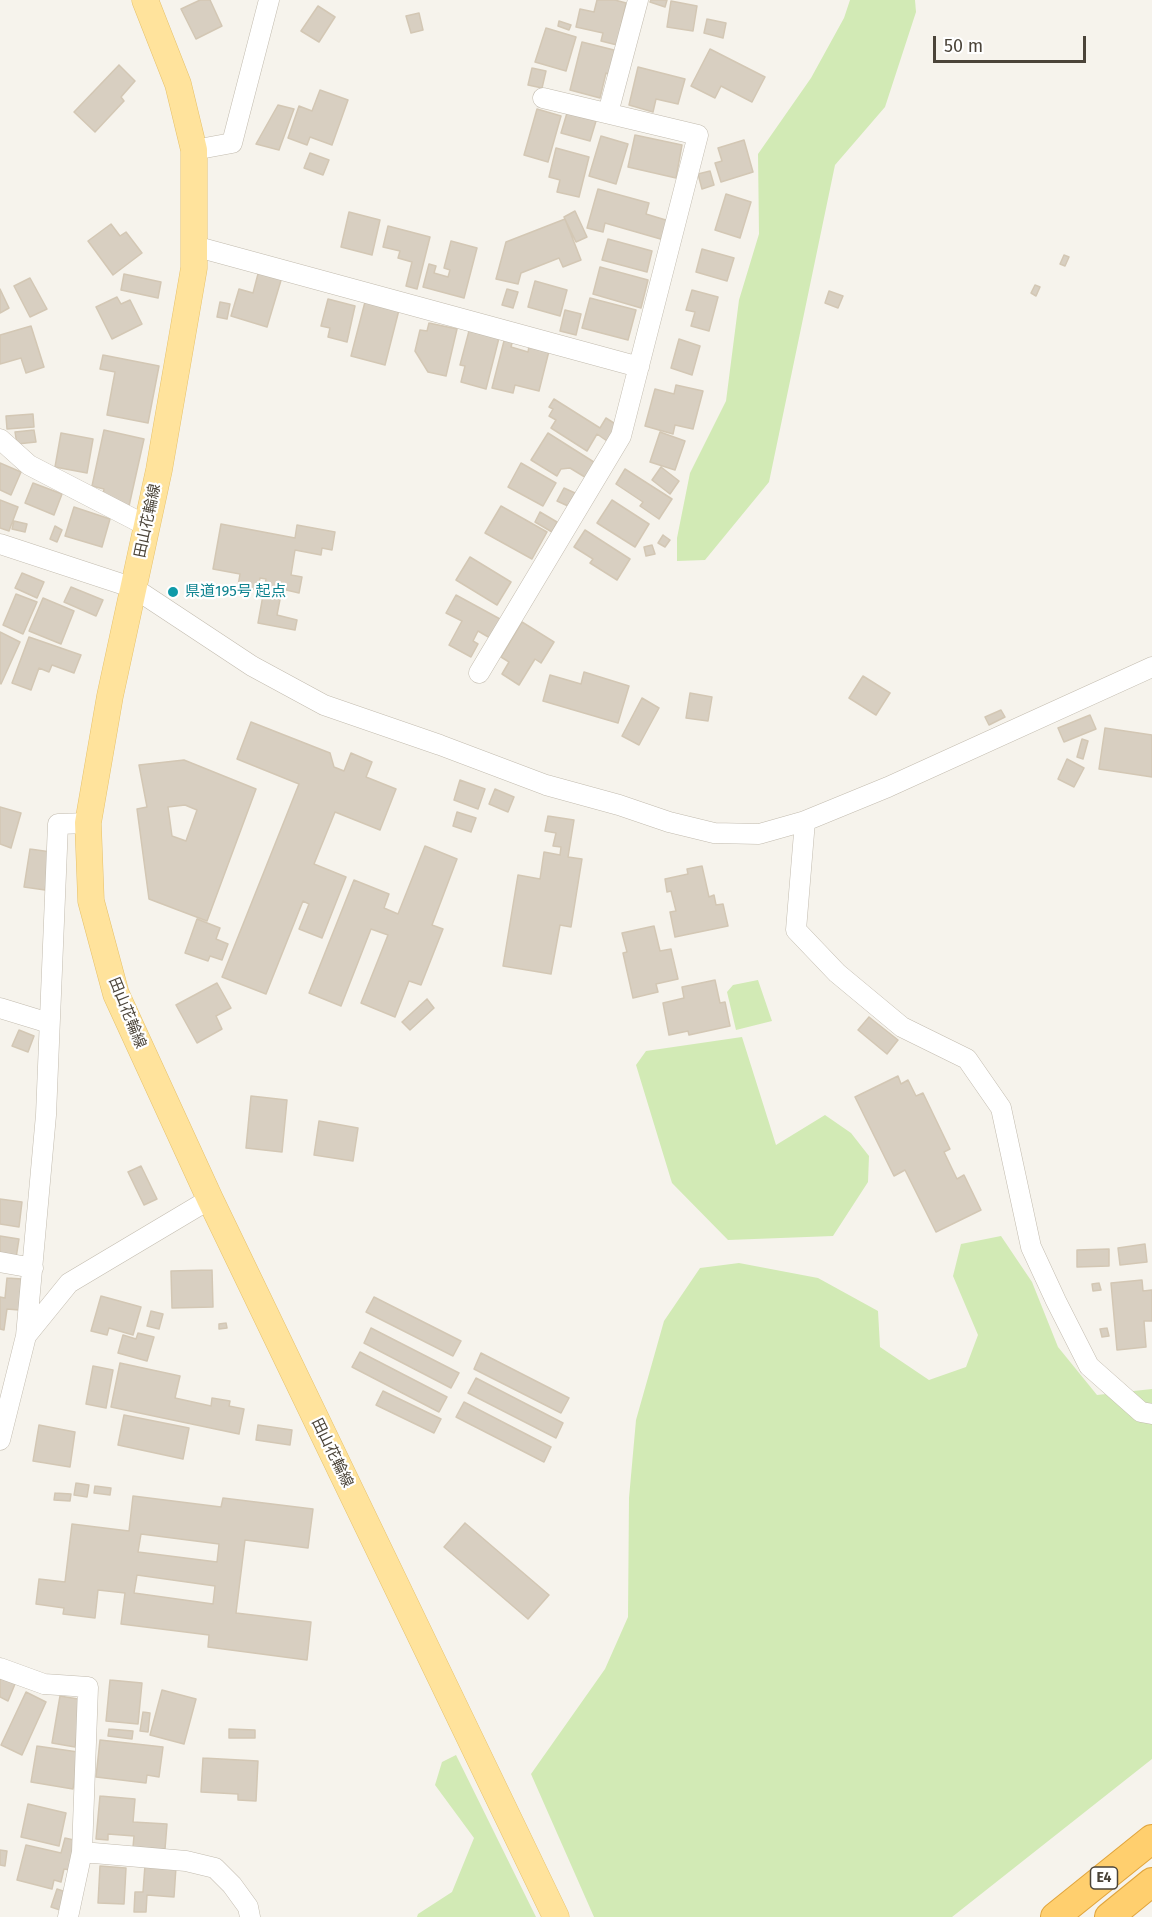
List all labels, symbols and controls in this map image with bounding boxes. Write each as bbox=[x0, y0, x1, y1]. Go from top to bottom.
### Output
scale bar bbox=[936, 24, 1089, 62]
text: 50 m bbox=[944, 35, 983, 57]
street label: 田山花輪線 bbox=[131, 482, 165, 560]
place label: 県道195号 起点 bbox=[185, 583, 286, 601]
marker: 県道195号 起点 bbox=[166, 585, 180, 599]
street label: 田山花輪線 bbox=[105, 975, 149, 1051]
street label: 田山花輪線 bbox=[307, 1415, 357, 1491]
road number: E4 bbox=[1090, 1867, 1118, 1889]

